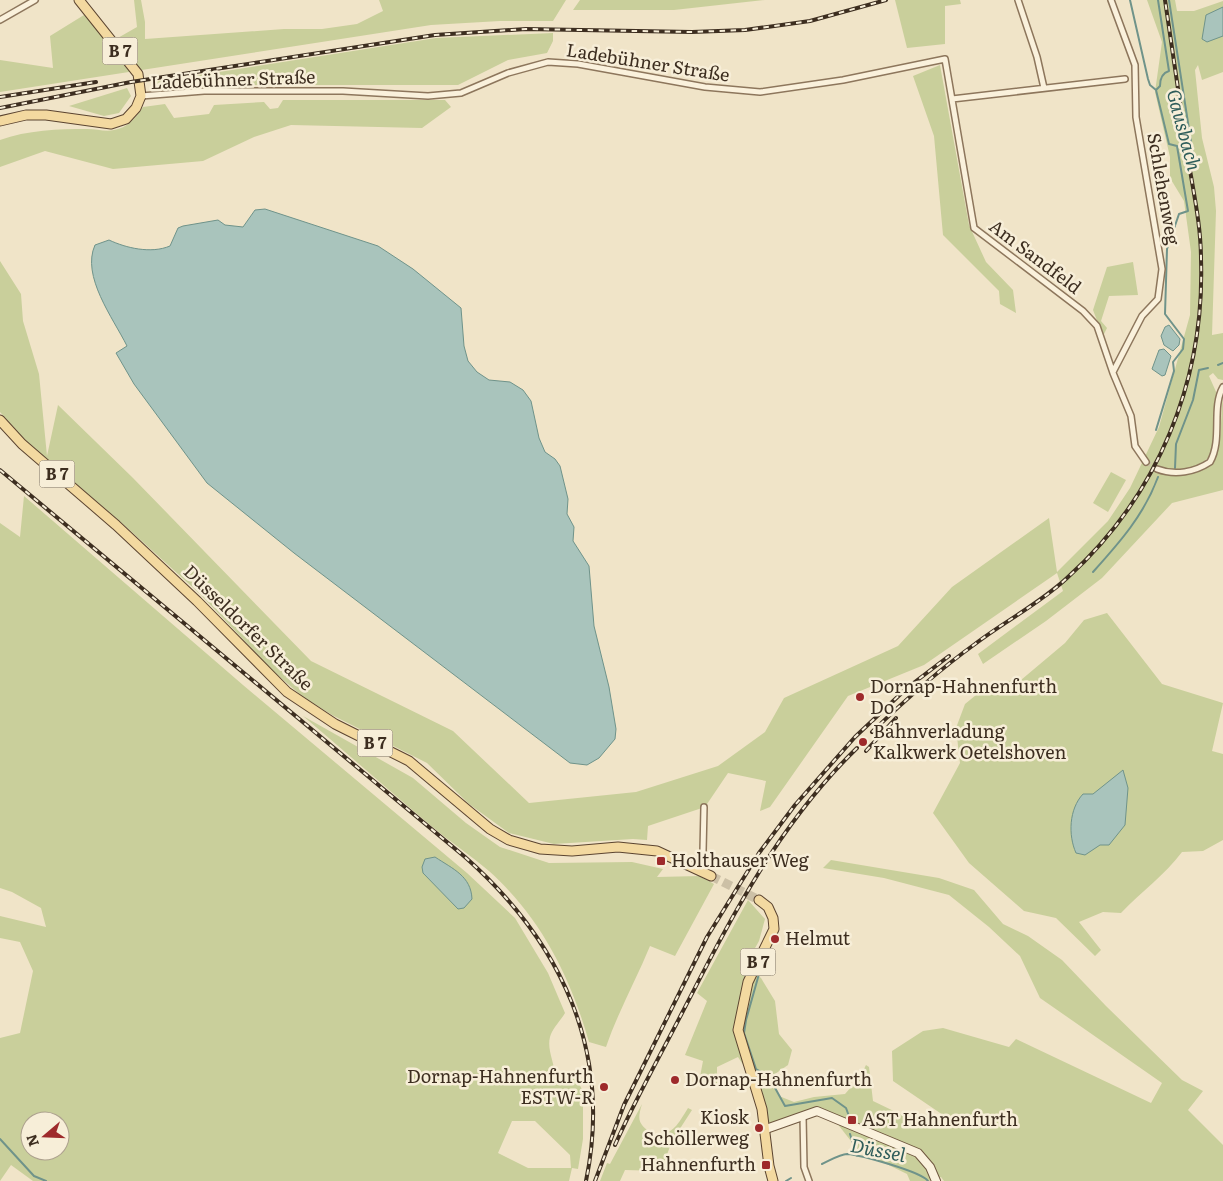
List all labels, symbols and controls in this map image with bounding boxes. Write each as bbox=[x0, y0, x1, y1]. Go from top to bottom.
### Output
street label: Ladebühner Straße bbox=[565, 35, 732, 88]
road number: B 7 bbox=[102, 37, 138, 64]
street label: Ladebühner Straße bbox=[150, 62, 316, 95]
water label: Gausbach bbox=[1161, 86, 1209, 174]
street label: Schlehenweg bbox=[1141, 131, 1188, 248]
street label: Am Sandfeld bbox=[984, 212, 1088, 300]
road number: B 7 bbox=[40, 460, 74, 488]
street label: Düsseldorfer Straße bbox=[178, 558, 320, 696]
place label: Dornap-Hahnenfurth Do bbox=[870, 672, 1057, 720]
marker: Dornap-Hahnenfurth Do bbox=[854, 691, 866, 703]
place label: Bahnverladung Kalkwerk Oetelshoven bbox=[873, 717, 1066, 765]
road number: B 7 bbox=[358, 730, 392, 756]
marker: Bahnverladung Kalkwerk Oetelshoven bbox=[857, 736, 869, 748]
place label: Holthauser Weg bbox=[671, 846, 810, 873]
marker: Holthauser Weg bbox=[655, 855, 667, 867]
place label: Helmut bbox=[785, 924, 851, 951]
marker: Helmut bbox=[769, 933, 781, 945]
road number: B 7 bbox=[740, 949, 776, 976]
place label: Dornap-Hahnenfurth ESTW-R bbox=[407, 1062, 594, 1110]
place label: Dornap-Hahnenfurth bbox=[685, 1065, 872, 1092]
marker: Dornap-Hahnenfurth bbox=[669, 1074, 681, 1086]
marker: Dornap-Hahnenfurth ESTW-R bbox=[598, 1081, 610, 1093]
place label: Kiosk Schöllerweg bbox=[643, 1103, 750, 1151]
place label: AST Hahnenfurth bbox=[862, 1105, 1018, 1132]
north arrow bbox=[20, 1111, 70, 1161]
marker: AST Hahnenfurth bbox=[846, 1114, 858, 1126]
marker: Kiosk Schöllerweg bbox=[753, 1122, 765, 1134]
water label: Düssel bbox=[848, 1130, 909, 1168]
text: N bbox=[20, 1132, 43, 1149]
place label: Hahnenfurth bbox=[640, 1150, 756, 1177]
marker: Hahnenfurth bbox=[760, 1159, 772, 1171]

